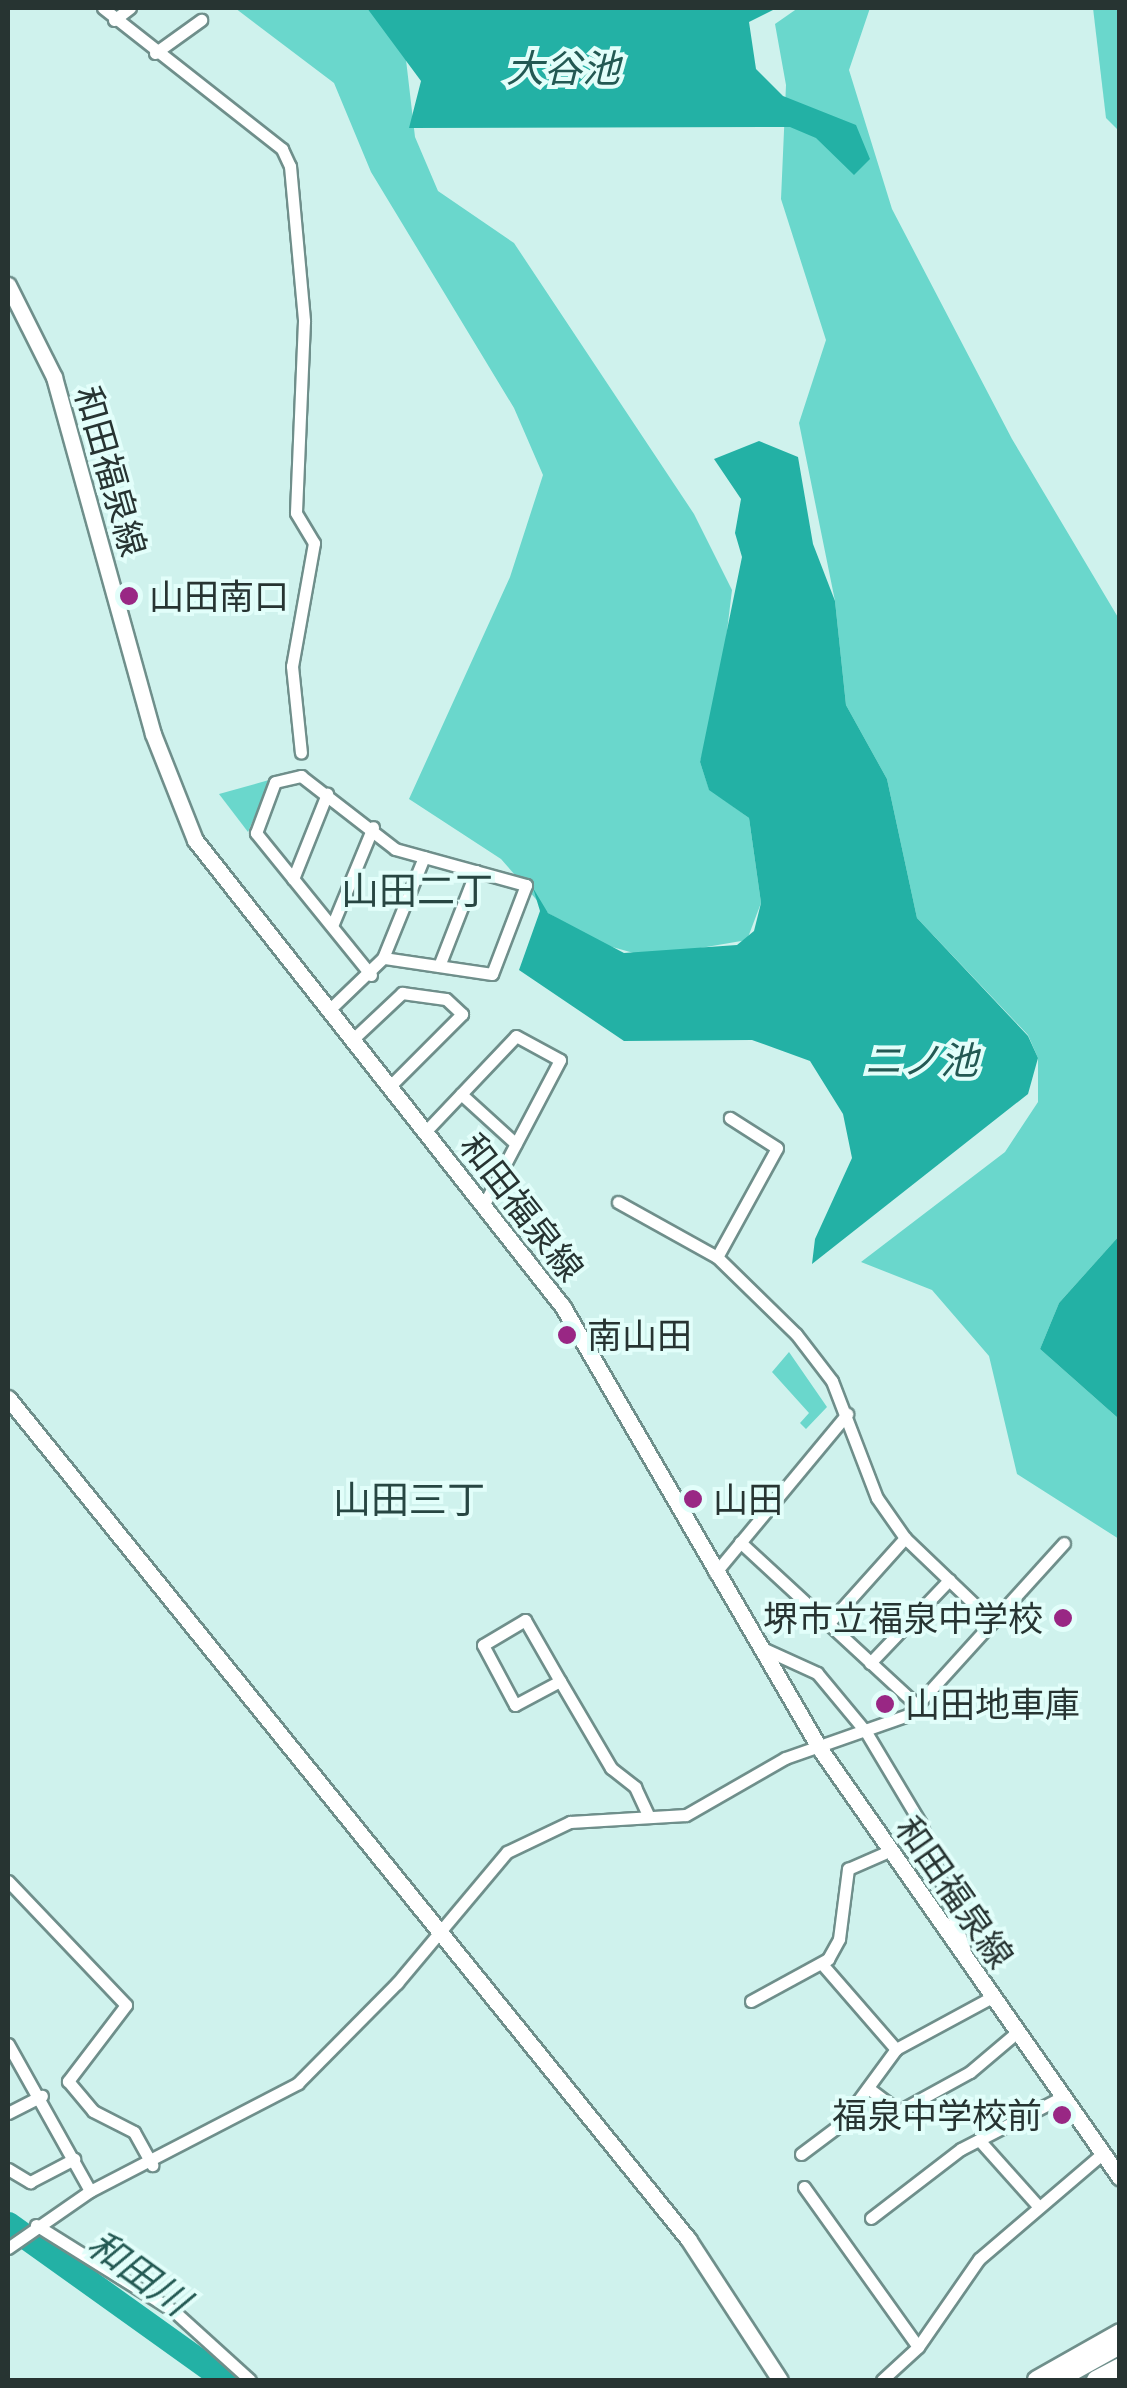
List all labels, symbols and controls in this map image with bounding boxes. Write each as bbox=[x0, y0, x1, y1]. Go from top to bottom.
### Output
water label: 大谷池 bbox=[506, 45, 620, 91]
street label: 和田福泉線 bbox=[67, 381, 155, 561]
place label: 山田南口 bbox=[149, 575, 289, 617]
marker: 山田南口 bbox=[118, 585, 140, 607]
district label: 山田二丁 bbox=[341, 867, 493, 913]
water label: ニノ池 bbox=[864, 1037, 978, 1083]
street label: 和田福泉線 bbox=[452, 1125, 592, 1289]
place label: 南山田 bbox=[587, 1314, 692, 1356]
marker: 南山田 bbox=[556, 1324, 578, 1346]
district label: 山田三丁 bbox=[333, 1476, 485, 1522]
place label: 山田 bbox=[713, 1478, 783, 1520]
marker: 山田 bbox=[682, 1488, 704, 1510]
place label: 堺市立福泉中学校 bbox=[763, 1597, 1043, 1639]
marker: 堺市立福泉中学校 bbox=[1052, 1607, 1074, 1629]
place label: 山田地車庫 bbox=[905, 1683, 1080, 1725]
marker: 山田地車庫 bbox=[874, 1693, 896, 1715]
street label: 和田福泉線 bbox=[888, 1808, 1022, 1976]
place label: 福泉中学校前 bbox=[832, 2094, 1042, 2136]
marker: 福泉中学校前 bbox=[1051, 2104, 1073, 2126]
water label: 和田川 bbox=[79, 2220, 199, 2324]

